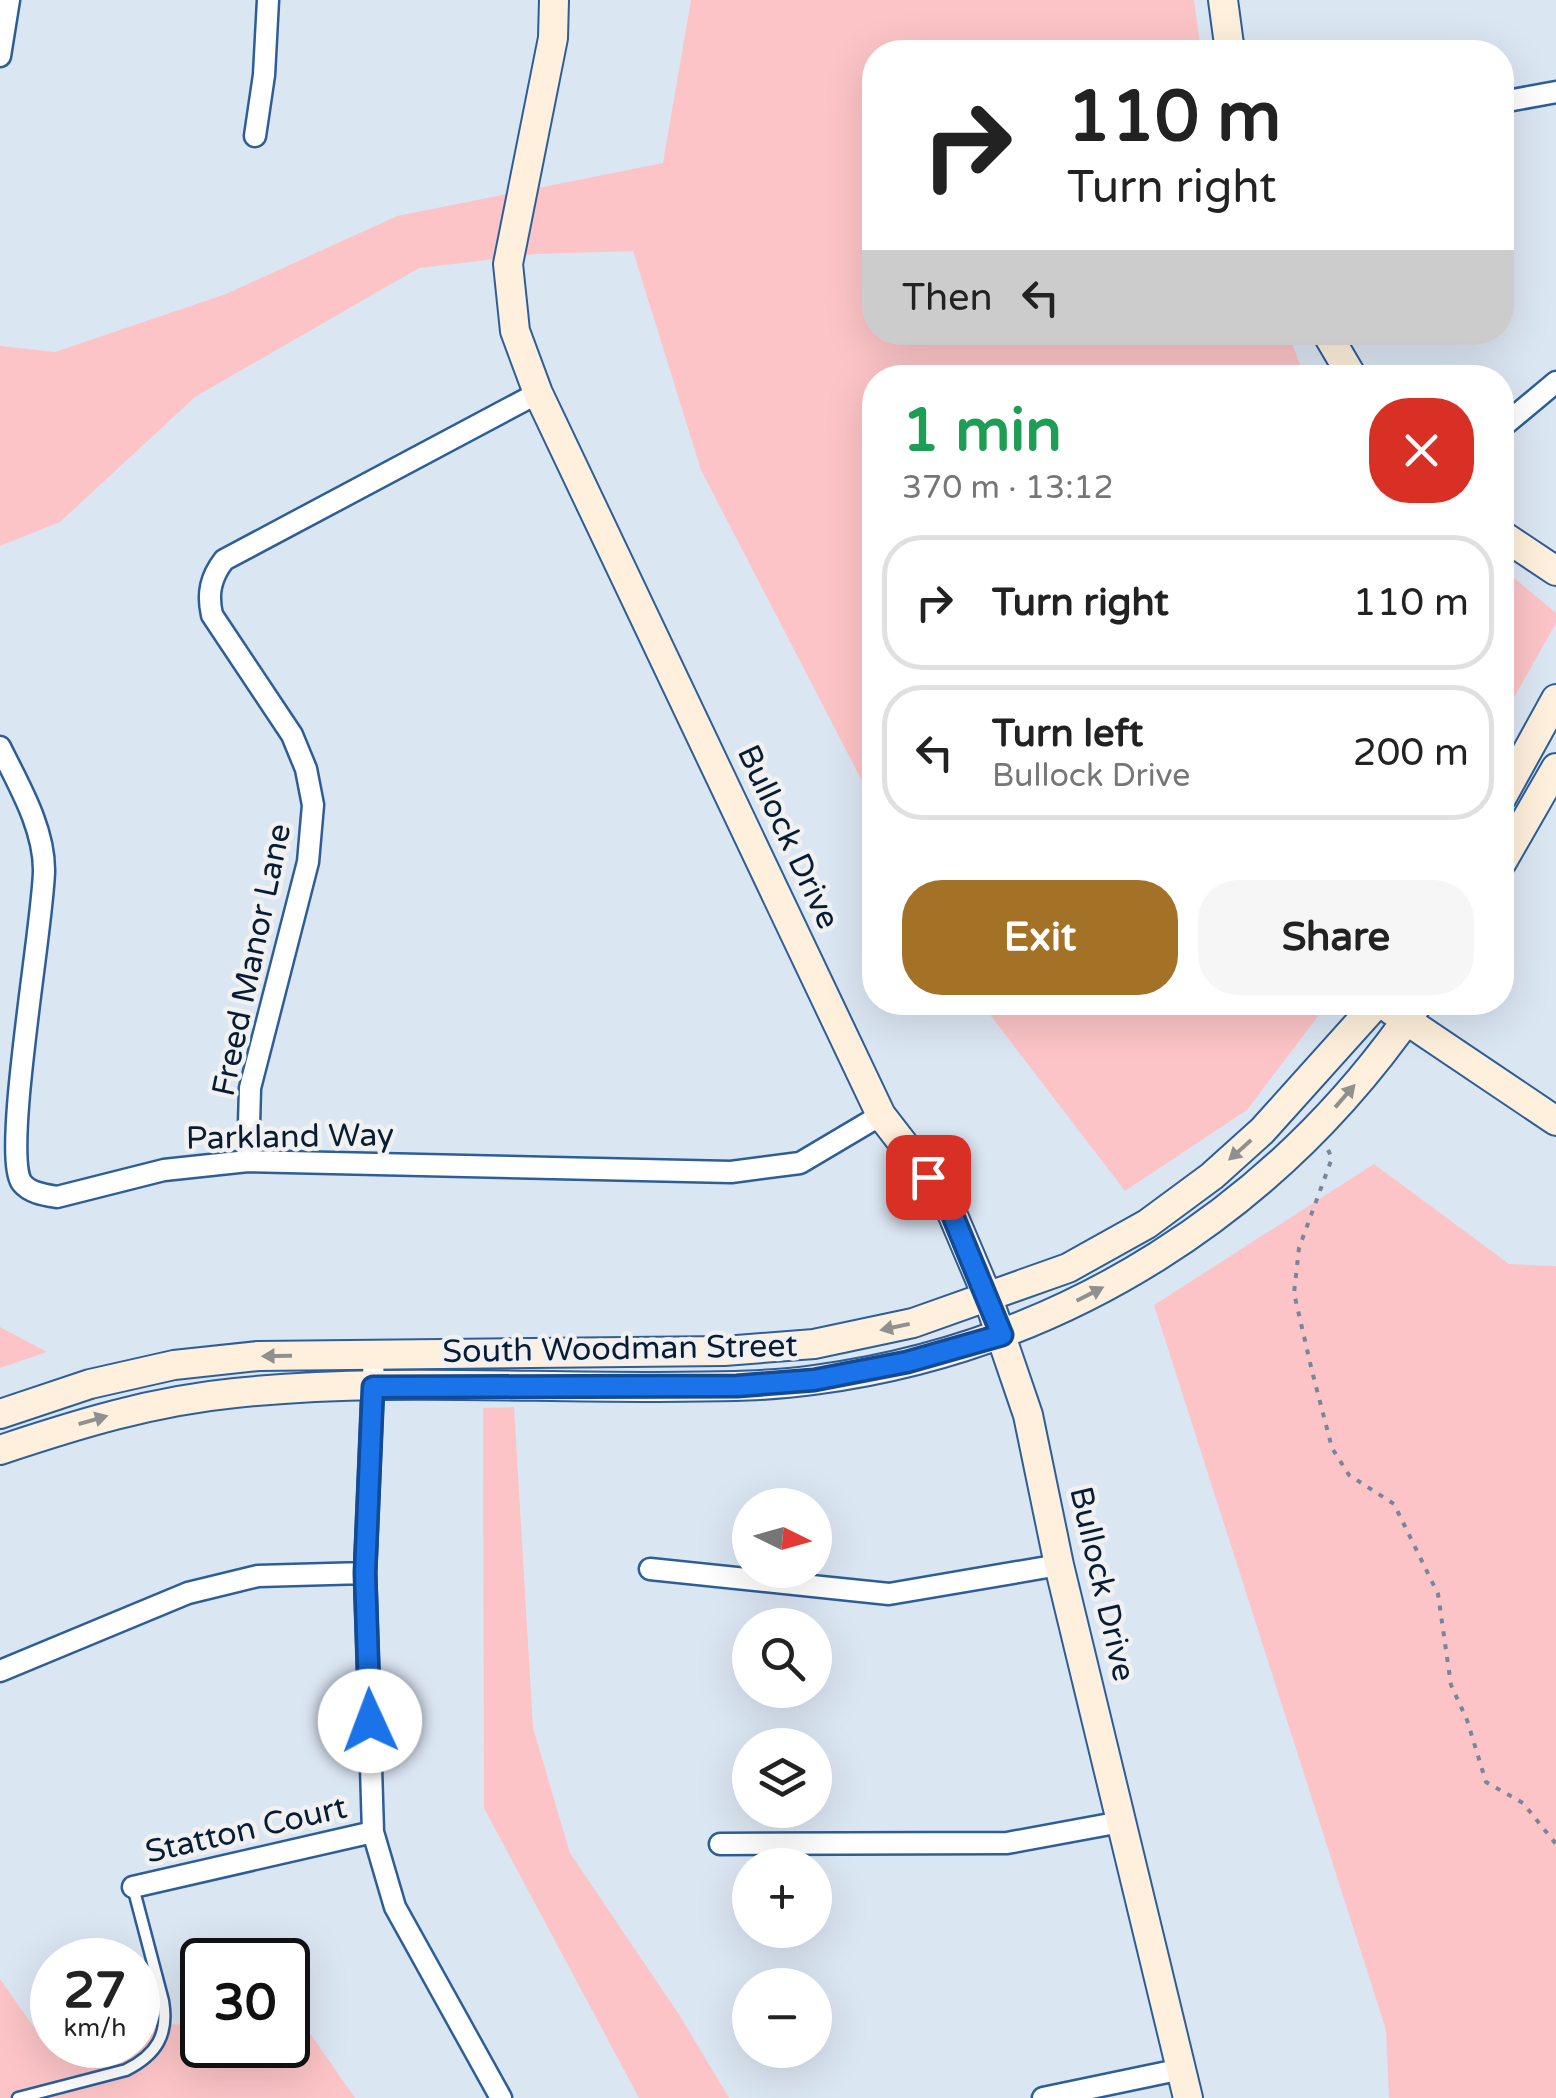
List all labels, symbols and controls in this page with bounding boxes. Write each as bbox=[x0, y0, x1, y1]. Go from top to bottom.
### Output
text: 110 m bbox=[1067, 76, 1281, 160]
icon: right bbox=[902, 80, 1032, 210]
text: Turn right bbox=[1067, 161, 1276, 215]
icon: left bbox=[1013, 270, 1068, 325]
text: Then bbox=[902, 275, 993, 321]
text: 1 min bbox=[902, 395, 1062, 467]
button: close bbox=[1369, 398, 1474, 503]
text: 370 m · 13:12 bbox=[902, 469, 1114, 507]
icon: right bbox=[907, 575, 962, 630]
text: Turn right bbox=[992, 580, 1169, 626]
text: 110 m bbox=[1353, 580, 1469, 626]
text: Turn left bbox=[992, 711, 1143, 757]
icon: left bbox=[907, 725, 962, 780]
text: 200 m bbox=[1353, 730, 1469, 776]
street label: Bullock Drive bbox=[729, 739, 847, 935]
text: Bullock Drive bbox=[992, 757, 1190, 795]
street label: Freed Manor Lane bbox=[205, 820, 299, 1100]
button: Exit bbox=[902, 880, 1178, 995]
button: Share bbox=[1198, 880, 1474, 995]
one-way arrow bbox=[1333, 1084, 1355, 1109]
street label: Parkland Way bbox=[186, 1116, 394, 1158]
pin bbox=[886, 1135, 971, 1220]
one-way arrow bbox=[1228, 1139, 1253, 1161]
icon: arrive bbox=[901, 1150, 956, 1205]
one-way arrow bbox=[1076, 1286, 1105, 1303]
one-way arrow bbox=[879, 1320, 910, 1335]
street label: South Woodman Street bbox=[442, 1327, 798, 1371]
one-way arrow bbox=[260, 1348, 292, 1364]
one-way arrow bbox=[77, 1411, 108, 1427]
street label: Bullock Drive bbox=[1061, 1483, 1143, 1685]
north arrow bbox=[732, 1488, 832, 1588]
map controls bbox=[732, 1488, 832, 2068]
button: search bbox=[732, 1608, 832, 1708]
position arrow bbox=[318, 1669, 422, 1773]
button: layers bbox=[732, 1728, 832, 1828]
street label: Statton Court bbox=[142, 1788, 350, 1872]
button: + bbox=[732, 1848, 832, 1948]
speed limit sign: 30 bbox=[180, 1938, 310, 2068]
text: 27 bbox=[64, 1961, 126, 2021]
button: − bbox=[732, 1968, 832, 2068]
text: km/h bbox=[64, 2013, 126, 2043]

